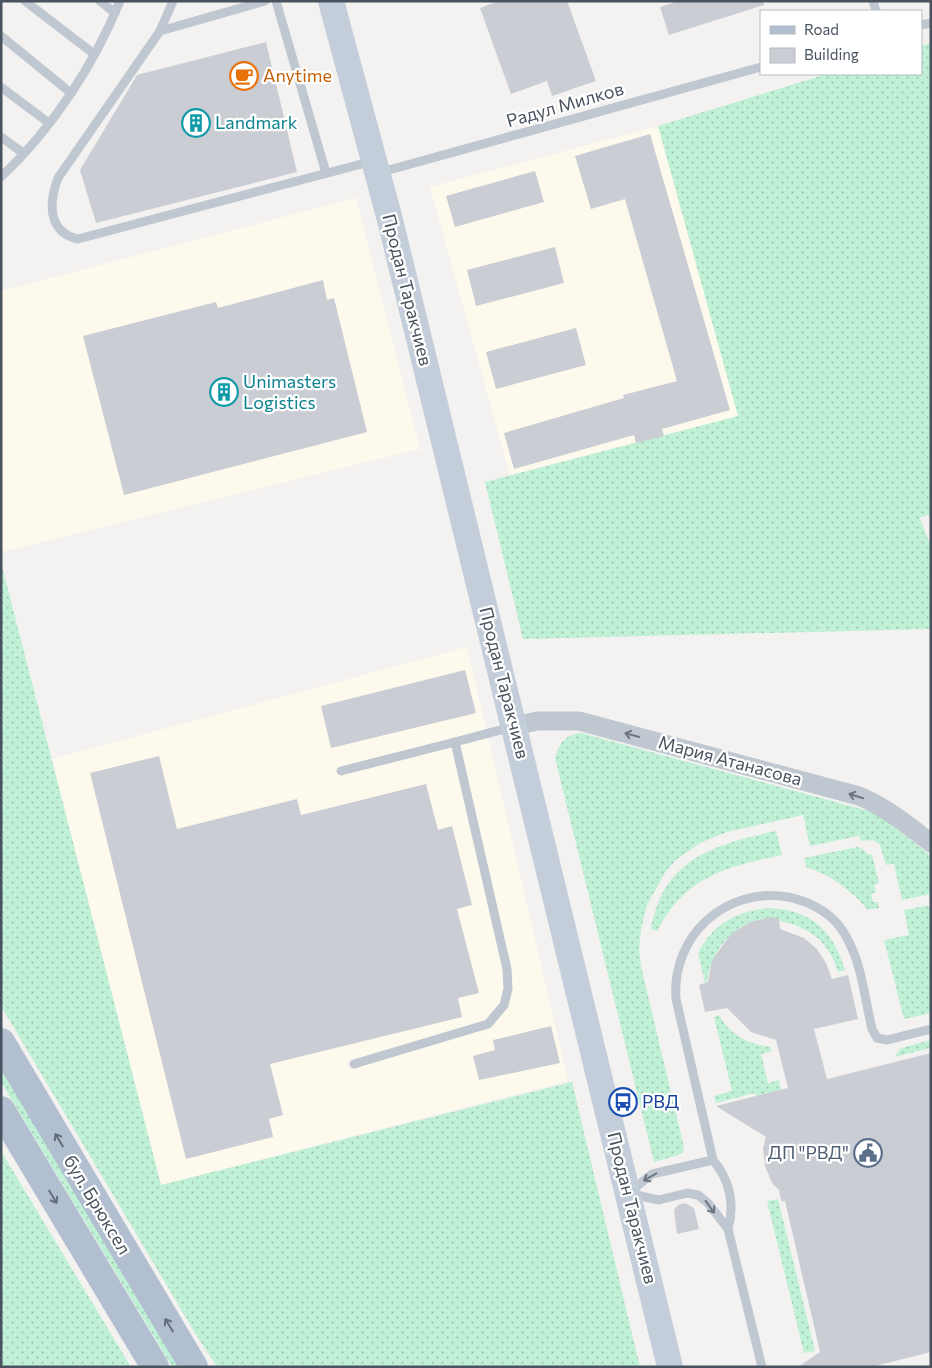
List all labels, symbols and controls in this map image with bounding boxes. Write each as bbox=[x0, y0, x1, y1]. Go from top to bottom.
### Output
legend bbox=[760, 10, 922, 75]
text: Road bbox=[804, 20, 839, 38]
text: Building bbox=[804, 45, 859, 63]
cafe icon: Anytime bbox=[229, 61, 259, 91]
place label: Anytime bbox=[263, 64, 332, 86]
street label: Радул Милков bbox=[503, 77, 626, 131]
building icon: Landmark bbox=[181, 108, 211, 138]
place label: Landmark bbox=[215, 111, 298, 133]
street label: Продан Таракчиев bbox=[378, 211, 438, 368]
place label: Unimasters Logistics bbox=[243, 370, 336, 413]
building icon: Unimasters Logistics bbox=[209, 377, 239, 407]
street label: Продан Таракчиев bbox=[475, 604, 535, 761]
one-way arrow bbox=[624, 730, 640, 739]
street label: Мария Атанасова bbox=[656, 730, 804, 790]
one-way arrow bbox=[848, 790, 864, 800]
bus stop icon: РВД bbox=[608, 1087, 638, 1117]
place label: РВД bbox=[642, 1090, 679, 1112]
street label: Продан Таракчиев bbox=[603, 1129, 663, 1286]
one-way arrow bbox=[54, 1134, 64, 1148]
public building icon: ДП "РВД" bbox=[853, 1138, 883, 1168]
place label: ДП "РВД" bbox=[768, 1141, 849, 1163]
street label: бул. Брюксел bbox=[60, 1151, 136, 1258]
one-way arrow bbox=[643, 1172, 658, 1182]
one-way arrow bbox=[48, 1189, 58, 1203]
one-way arrow bbox=[705, 1200, 715, 1214]
one-way arrow bbox=[163, 1319, 173, 1333]

